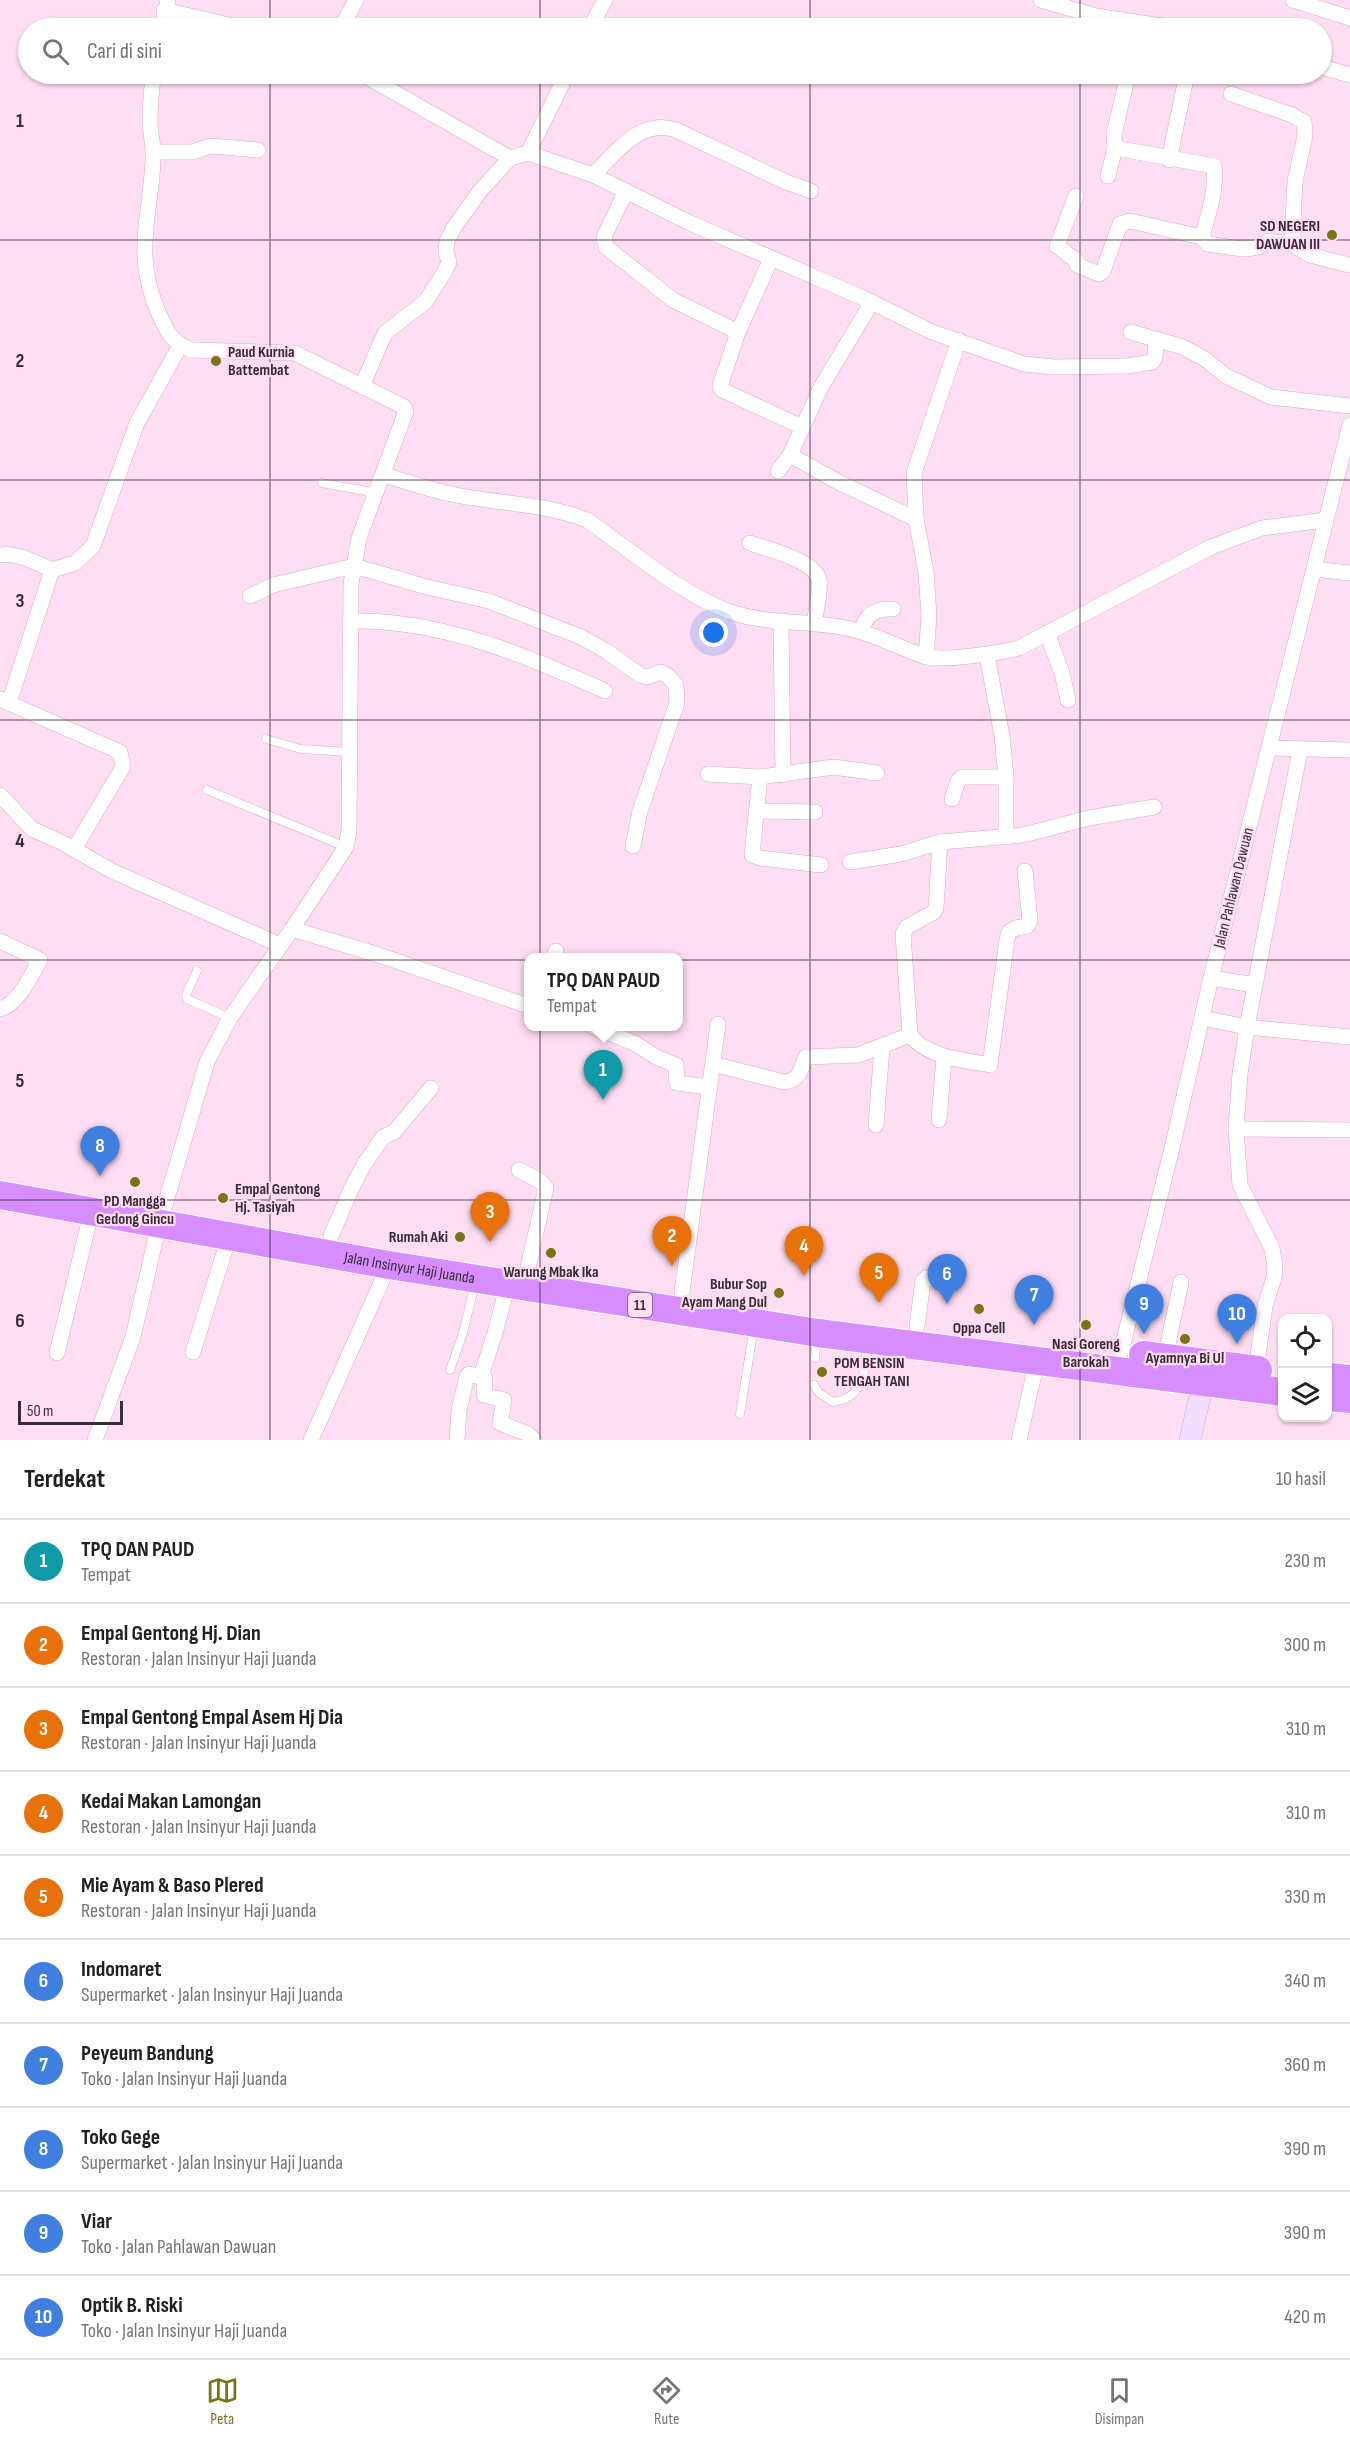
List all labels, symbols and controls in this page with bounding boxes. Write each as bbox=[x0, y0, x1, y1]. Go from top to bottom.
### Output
search box bbox=[18, 18, 1332, 84]
icon: search bbox=[39, 35, 72, 68]
text: Cari di sini bbox=[87, 38, 162, 65]
text: 1 bbox=[16, 109, 24, 133]
place label: SD NEGERI DAWUAN III bbox=[1256, 217, 1320, 254]
marker: SD NEGERI DAWUAN III bbox=[1325, 228, 1339, 242]
place label: Paud Kurnia Battembat bbox=[228, 343, 295, 380]
text: 2 bbox=[16, 349, 24, 373]
marker: Paud Kurnia Battembat bbox=[209, 354, 223, 368]
text: 3 bbox=[16, 589, 25, 613]
your location bbox=[699, 618, 728, 647]
street label: Jalan Pahlawan Dawuan bbox=[1210, 826, 1258, 951]
text: 4 bbox=[15, 829, 25, 853]
popup bbox=[524, 953, 683, 1031]
text: TPQ DAN PAUD bbox=[547, 967, 660, 994]
text: Tempat bbox=[547, 994, 597, 1018]
pin: 1 bbox=[584, 1050, 622, 1100]
text: 5 bbox=[16, 1069, 25, 1093]
pin: 8 bbox=[80, 1126, 120, 1176]
marker: PD Mangga Gedong Gincu bbox=[128, 1175, 142, 1189]
place label: Empal Gentong Hj. Tasiyah bbox=[235, 1180, 320, 1217]
marker: Empal Gentong Hj. Tasiyah bbox=[216, 1191, 230, 1205]
place label: PD Mangga Gedong Gincu bbox=[96, 1192, 174, 1229]
pin: 3 bbox=[470, 1192, 510, 1242]
pin: 2 bbox=[652, 1216, 692, 1266]
pin: 4 bbox=[784, 1226, 824, 1276]
place label: Rumah Aki bbox=[389, 1228, 448, 1247]
marker: Rumah Aki bbox=[453, 1230, 467, 1244]
marker: Warung Mbak Ika bbox=[544, 1246, 558, 1260]
street label: Jalan Insinyur Haji Juanda bbox=[342, 1247, 476, 1288]
pin: 5 bbox=[860, 1254, 898, 1303]
pin: 6 bbox=[928, 1254, 966, 1304]
place label: Warung Mbak Ika bbox=[503, 1263, 599, 1282]
place label: Bubur Sop Ayam Mang Dul bbox=[681, 1275, 767, 1312]
pin: 7 bbox=[1014, 1276, 1054, 1325]
pin: 9 bbox=[1124, 1284, 1164, 1334]
marker: Bubur Sop Ayam Mang Dul bbox=[772, 1286, 786, 1300]
road number: 11 bbox=[628, 1293, 652, 1317]
pin: 10 bbox=[1218, 1294, 1256, 1344]
marker: Oppa Cell bbox=[972, 1302, 986, 1316]
text: 6 bbox=[15, 1309, 25, 1333]
map controls bbox=[1278, 1314, 1332, 1422]
button: locate bbox=[1278, 1314, 1332, 1368]
marker: Nasi Goreng Barokah bbox=[1079, 1318, 1093, 1332]
place label: Oppa Cell bbox=[953, 1319, 1005, 1338]
marker: Ayamnya Bi Ul bbox=[1178, 1332, 1192, 1346]
place label: Nasi Goreng Barokah bbox=[1052, 1335, 1120, 1372]
place label: Ayamnya Bi Ul bbox=[1145, 1349, 1224, 1368]
place label: POM BENSIN TENGAH TANI bbox=[834, 1354, 909, 1391]
marker: POM BENSIN TENGAH TANI bbox=[815, 1365, 829, 1379]
button: layers bbox=[1278, 1368, 1332, 1422]
scale bar bbox=[18, 1398, 123, 1426]
text: 50 m bbox=[27, 1402, 53, 1421]
text: Terdekat bbox=[24, 1464, 105, 1495]
text: 10 hasil bbox=[1276, 1467, 1326, 1491]
text: TPQ DAN PAUD bbox=[81, 1536, 194, 1563]
text: 1 bbox=[40, 1549, 47, 1573]
text: 230 m bbox=[1284, 1549, 1326, 1573]
text: Tempat bbox=[81, 1563, 131, 1587]
text: Empal Gentong Hj. Dian bbox=[81, 1620, 261, 1647]
text: 2 bbox=[39, 1633, 48, 1657]
text: 300 m bbox=[1284, 1633, 1326, 1657]
text: Restoran · Jalan Insinyur Haji Juanda bbox=[81, 1647, 317, 1671]
text: Empal Gentong Empal Asem Hj Dia bbox=[81, 1704, 343, 1731]
text: 3 bbox=[39, 1717, 48, 1741]
text: 310 m bbox=[1286, 1717, 1326, 1741]
text: Restoran · Jalan Insinyur Haji Juanda bbox=[81, 1731, 317, 1755]
text: Kedai Makan Lamongan bbox=[81, 1788, 261, 1815]
text: 4 bbox=[39, 1801, 48, 1825]
text: 310 m bbox=[1286, 1801, 1326, 1825]
text: Restoran · Jalan Insinyur Haji Juanda bbox=[81, 1815, 317, 1839]
text: Mie Ayam & Baso Plered bbox=[81, 1872, 264, 1899]
text: 5 bbox=[39, 1885, 48, 1909]
text: 330 m bbox=[1284, 1885, 1326, 1909]
text: Restoran · Jalan Insinyur Haji Juanda bbox=[81, 1899, 317, 1923]
text: Indomaret bbox=[81, 1956, 162, 1983]
text: 6 bbox=[39, 1969, 48, 1993]
text: 340 m bbox=[1284, 1969, 1326, 1993]
text: Supermarket · Jalan Insinyur Haji Juanda bbox=[81, 1983, 343, 2007]
text: Peyeum Bandung bbox=[81, 2040, 214, 2067]
text: 7 bbox=[39, 2053, 48, 2077]
text: 360 m bbox=[1284, 2053, 1326, 2077]
text: Toko · Jalan Insinyur Haji Juanda bbox=[81, 2067, 287, 2091]
text: Toko Gege bbox=[81, 2124, 160, 2151]
text: 8 bbox=[39, 2137, 48, 2161]
text: 390 m bbox=[1284, 2137, 1326, 2161]
text: Supermarket · Jalan Insinyur Haji Juanda bbox=[81, 2151, 343, 2175]
text: Viar bbox=[81, 2208, 112, 2235]
text: 9 bbox=[39, 2221, 48, 2245]
text: 390 m bbox=[1284, 2221, 1326, 2245]
text: Toko · Jalan Pahlawan Dawuan bbox=[81, 2235, 276, 2259]
text: Optik B. Riski bbox=[81, 2292, 183, 2319]
text: 10 bbox=[35, 2305, 52, 2329]
text: 420 m bbox=[1284, 2305, 1326, 2329]
text: Toko · Jalan Insinyur Haji Juanda bbox=[81, 2319, 287, 2343]
tab: Peta bbox=[206, 2374, 239, 2429]
tab: Rute bbox=[650, 2374, 683, 2429]
tab: Disimpan bbox=[1095, 2374, 1144, 2429]

